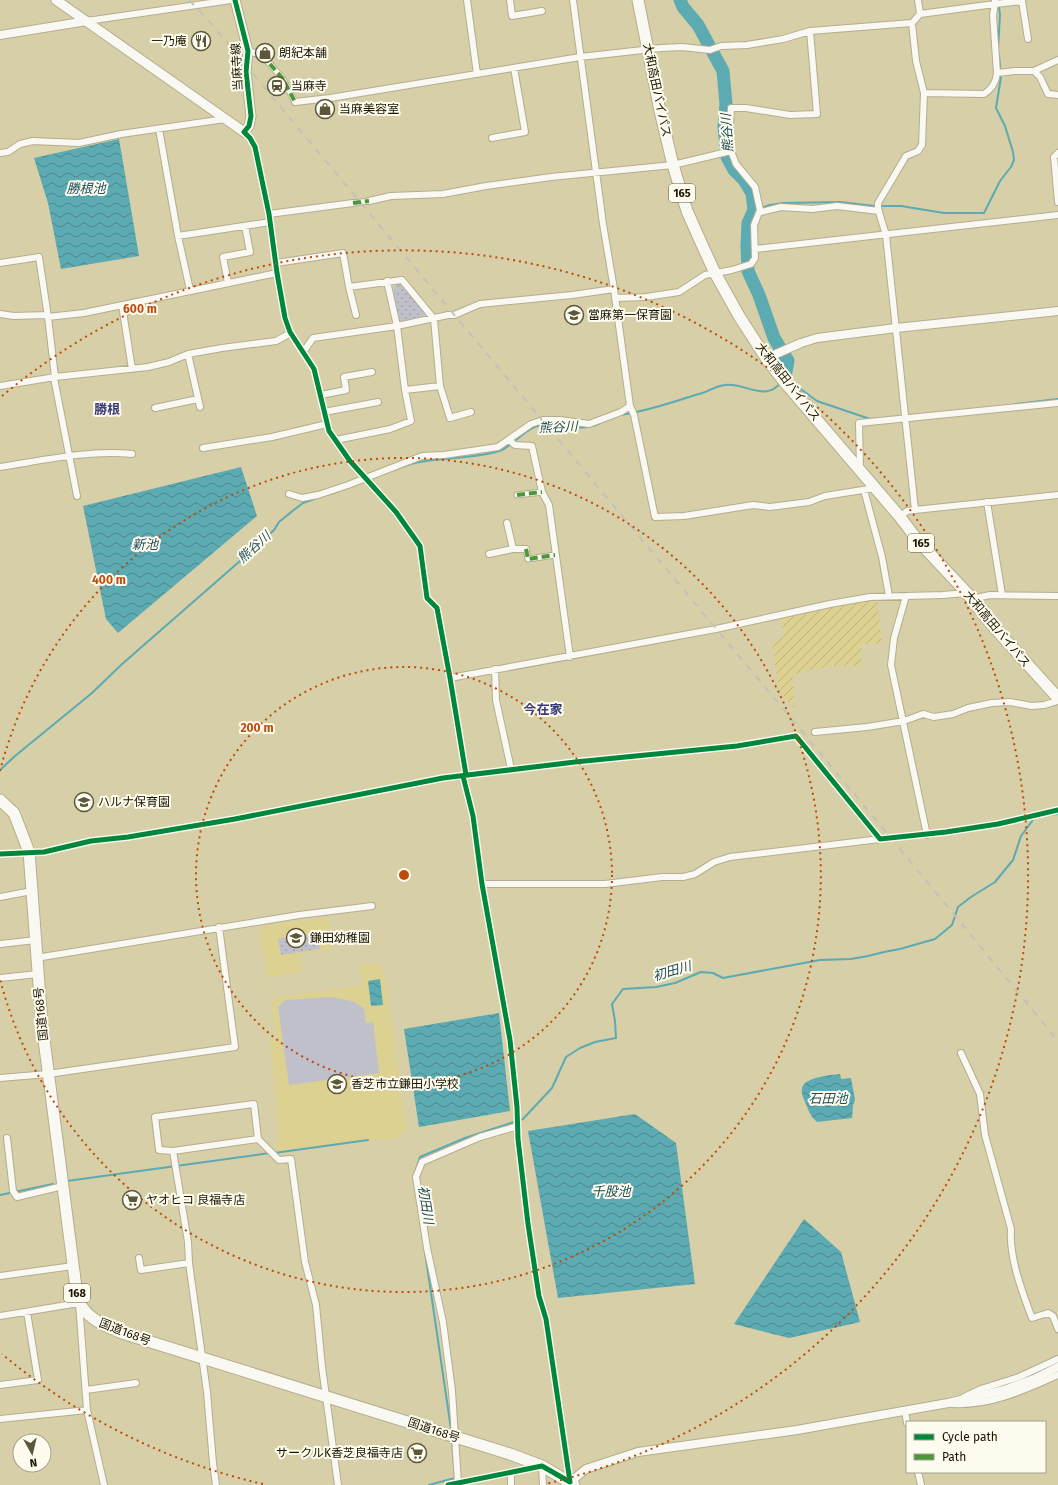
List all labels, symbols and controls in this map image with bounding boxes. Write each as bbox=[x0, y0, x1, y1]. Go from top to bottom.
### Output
restaurant icon: 一乃庵 bbox=[190, 30, 212, 52]
place label: 一乃庵 bbox=[151, 34, 187, 48]
shop icon: 朗紀本舗 bbox=[254, 42, 276, 64]
street label: 大和高田バイパス bbox=[640, 42, 674, 138]
street label: 当麻寺線 bbox=[229, 43, 245, 91]
place label: 朗紀本舗 bbox=[279, 46, 327, 60]
station icon: 当麻寺 bbox=[266, 75, 288, 97]
place label: 当麻寺 bbox=[291, 79, 327, 93]
shop icon: 当麻美容室 bbox=[314, 98, 336, 120]
place label: 当麻美容室 bbox=[339, 102, 399, 116]
water label: 熊谷川 bbox=[718, 111, 736, 153]
water label: 勝根池 bbox=[66, 181, 107, 196]
road number: 165 bbox=[669, 184, 695, 202]
text: 600 m bbox=[123, 302, 157, 316]
school or university icon: 當麻第一保育園 bbox=[563, 304, 585, 326]
place label: 當麻第一保育園 bbox=[588, 308, 672, 322]
street label: 大和高田バイパス bbox=[753, 340, 823, 424]
district label: 勝根 bbox=[94, 402, 120, 417]
water label: 熊谷川 bbox=[538, 419, 580, 435]
water label: 熊谷川 bbox=[234, 527, 275, 566]
road number: 165 bbox=[908, 534, 934, 552]
water label: 新池 bbox=[132, 537, 160, 552]
text: 400 m bbox=[92, 573, 126, 587]
street label: 大和高田バイパス bbox=[961, 588, 1033, 670]
district label: 今在家 bbox=[523, 702, 563, 717]
text: 200 m bbox=[240, 721, 274, 735]
school or university icon: ハルナ保育園 bbox=[73, 791, 95, 813]
place label: ハルナ保育園 bbox=[98, 795, 170, 809]
centre of rings bbox=[397, 868, 411, 882]
school or university icon: 鎌田幼稚園 bbox=[285, 927, 307, 949]
place label: 鎌田幼稚園 bbox=[310, 931, 370, 945]
water label: 初田川 bbox=[651, 958, 695, 984]
street label: 国道168号 bbox=[31, 986, 51, 1042]
school or university icon: 香芝市立鎌田小学校 bbox=[326, 1073, 348, 1095]
place label: 香芝市立鎌田小学校 bbox=[351, 1077, 459, 1091]
water label: 石田池 bbox=[808, 1091, 849, 1106]
water label: 千股池 bbox=[591, 1184, 632, 1199]
water label: 初田川 bbox=[416, 1185, 437, 1227]
supermarket icon: ヤオヒコ 良福寺店 bbox=[121, 1189, 143, 1211]
place label: ヤオヒコ 良福寺店 bbox=[146, 1193, 245, 1207]
road number: 168 bbox=[64, 1284, 90, 1302]
street label: 国道168号 bbox=[97, 1316, 153, 1348]
street label: 国道168号 bbox=[406, 1415, 462, 1445]
legend bbox=[906, 1421, 1046, 1473]
text: Cycle path bbox=[942, 1430, 998, 1444]
north arrow bbox=[12, 1433, 52, 1473]
supermarket icon: サークルK香芝良福寺店 bbox=[406, 1442, 428, 1464]
place label: サークルK香芝良福寺店 bbox=[276, 1446, 403, 1460]
text: Path bbox=[942, 1450, 966, 1464]
text: N bbox=[29, 1455, 38, 1469]

